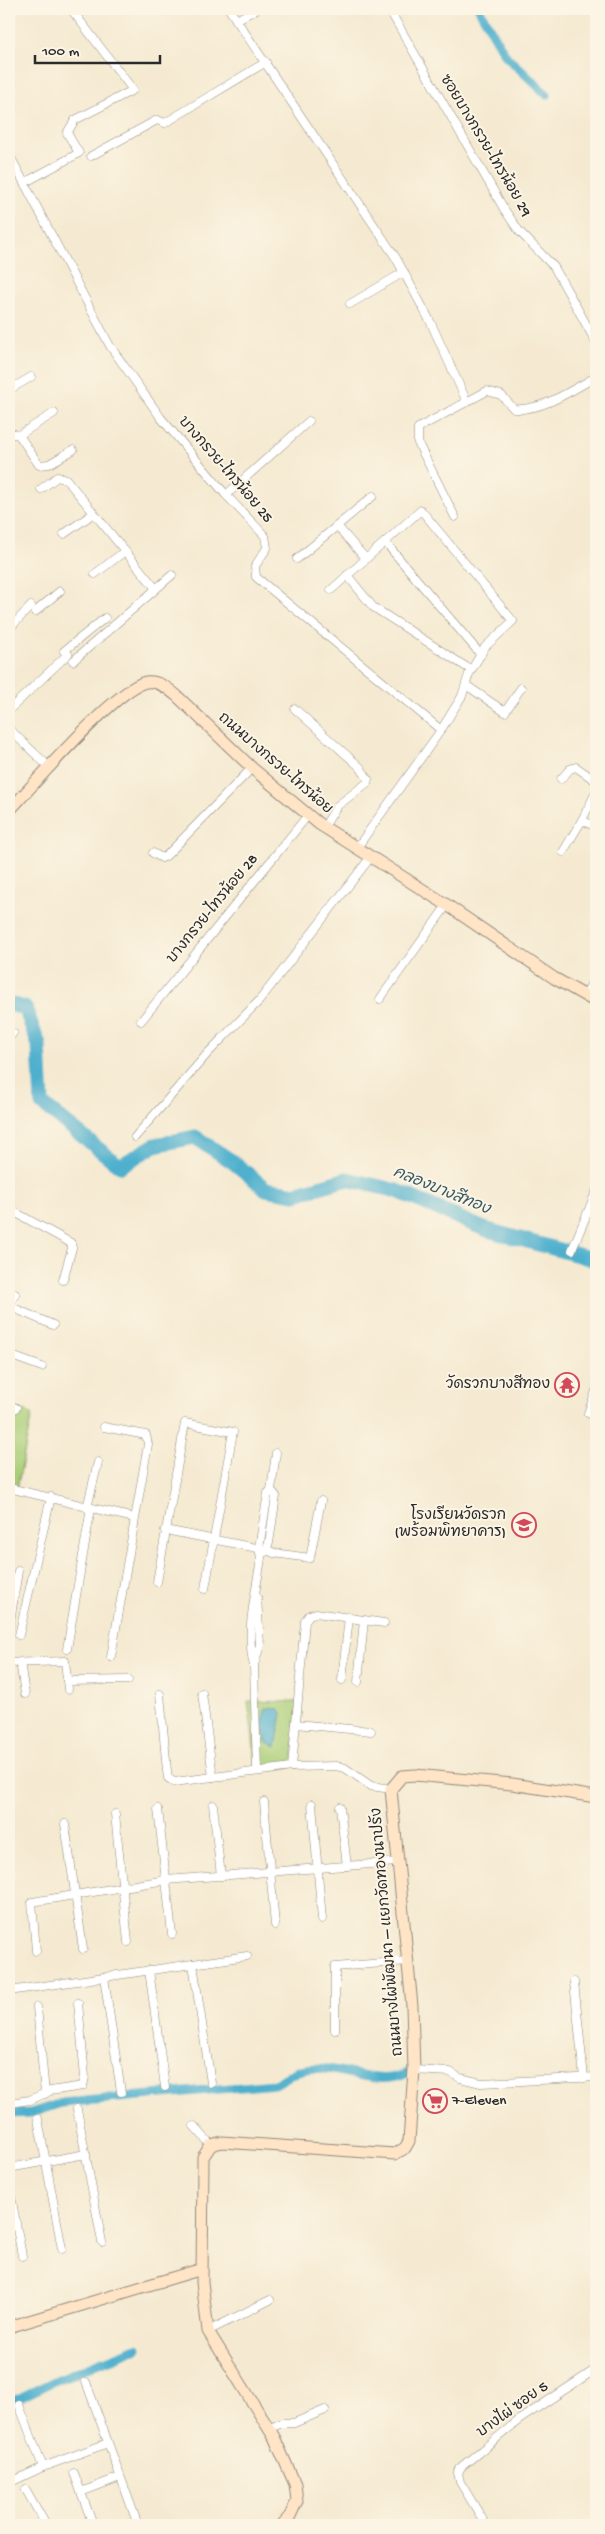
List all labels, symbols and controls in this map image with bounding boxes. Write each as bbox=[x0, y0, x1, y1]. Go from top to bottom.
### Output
scale bar bbox=[35, 32, 160, 64]
text: 100 m bbox=[41, 43, 80, 61]
street label: ซอยบางกรวย-ไทรน้อย 29 bbox=[435, 70, 537, 221]
street label: บางกรวย-ไทรน้อย 25 bbox=[174, 411, 278, 527]
street label: ถนนบางกรวย-ไทรน้อย bbox=[214, 707, 338, 819]
street label: บางกรวย-ไทรน้อย 28 bbox=[161, 849, 263, 967]
water label: คลองบางสีทอง bbox=[390, 1161, 495, 1221]
temple icon: วัดรวกบางสีทอง bbox=[554, 1372, 580, 1398]
place label: วัดรวกบางสีทอง bbox=[446, 1374, 550, 1394]
place label: โรงเรียนวัดรวก (พร้อมพิทยาคาร) bbox=[394, 1504, 506, 1542]
school or university icon: โรงเรียนวัดรวก (พร้อมพิทยาคาร) bbox=[511, 1512, 537, 1538]
street label: ถนนบางไผ่พัฒนา – แยกวัดทองนาปรัง bbox=[365, 1807, 408, 2057]
supermarket icon: 7-Eleven bbox=[422, 2088, 448, 2114]
place label: 7-Eleven bbox=[451, 2092, 506, 2110]
street label: บางไผ่ ซอย 5 bbox=[472, 2376, 552, 2442]

